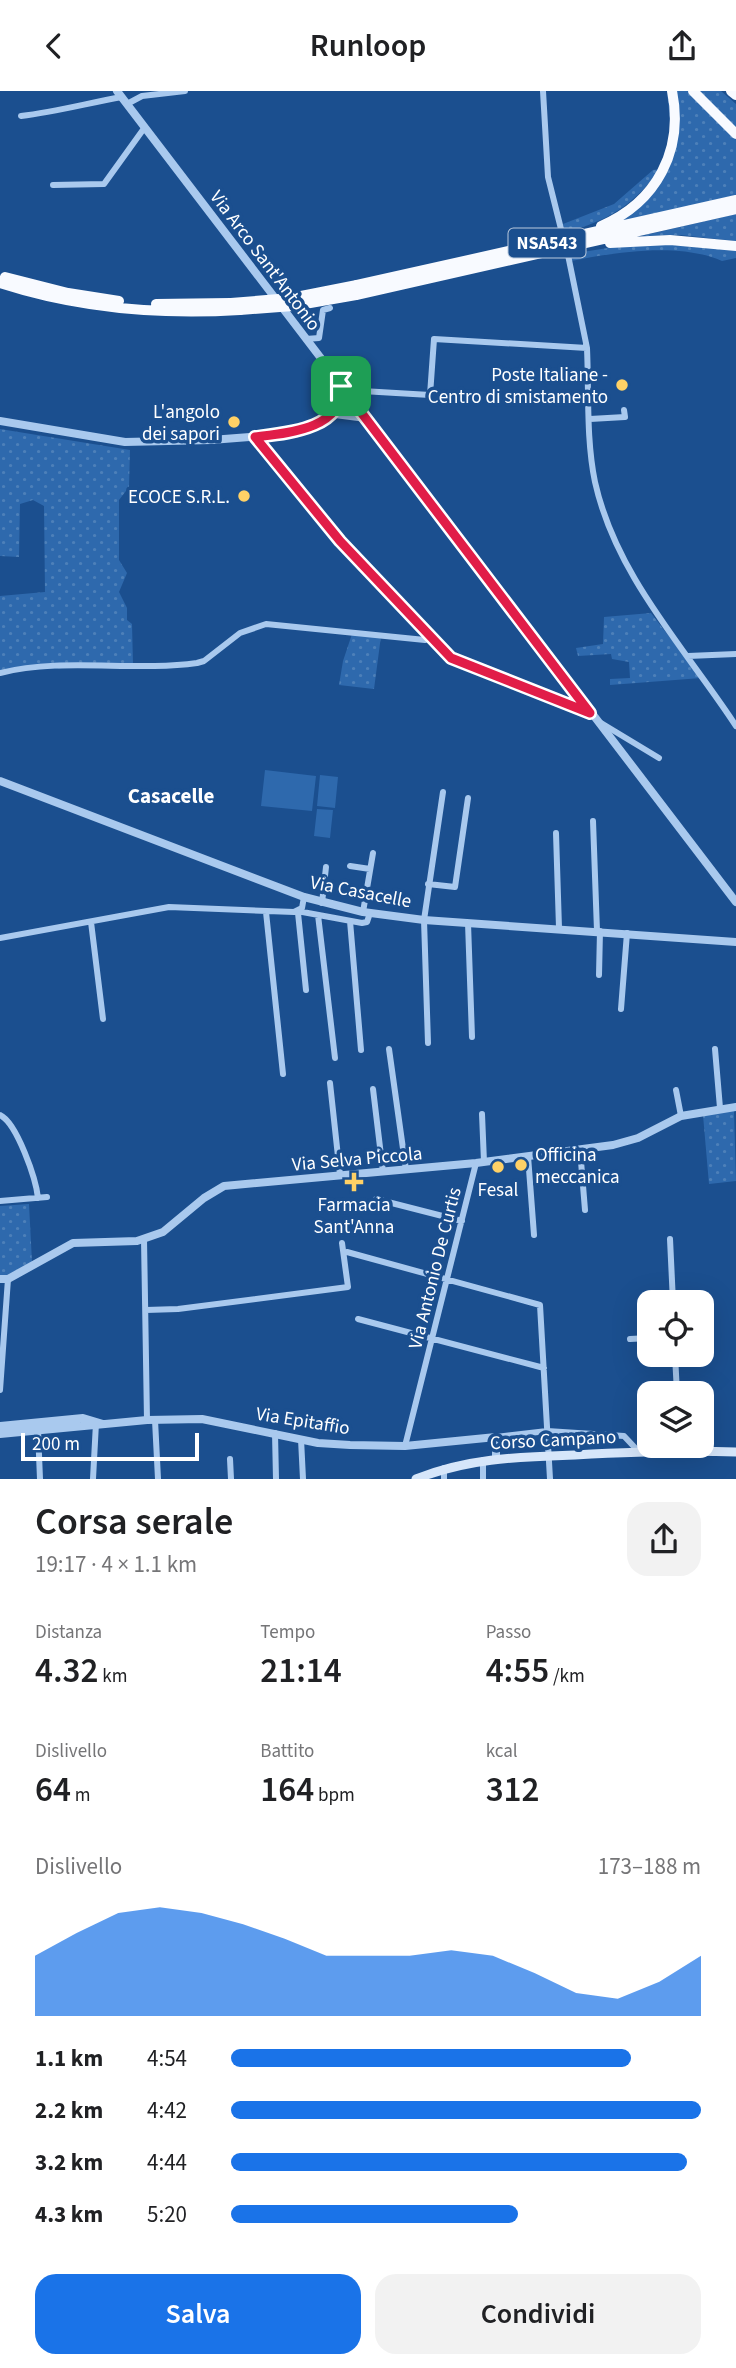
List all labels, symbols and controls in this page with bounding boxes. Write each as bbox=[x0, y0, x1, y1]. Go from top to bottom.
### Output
text: Runloop bbox=[310, 23, 426, 69]
icon: back bbox=[35, 27, 73, 65]
icon: share bbox=[663, 27, 701, 65]
street label: Via Arco Sant'Antonio bbox=[203, 185, 327, 337]
road number: NSA543 bbox=[508, 229, 586, 258]
pin bbox=[311, 356, 371, 416]
place label: Poste Italiane - Centro di smistamento bbox=[428, 362, 608, 411]
icon: arrive bbox=[322, 367, 360, 405]
marker: Poste Italiane - Centro di smistamento bbox=[614, 377, 630, 393]
place label: L'angolo dei sapori bbox=[142, 399, 220, 448]
marker: L'angolo dei sapori bbox=[226, 414, 242, 430]
place label: ECOCE S.R.L. bbox=[128, 484, 230, 511]
marker: ECOCE S.R.L. bbox=[236, 488, 252, 504]
district label: Casacelle bbox=[128, 781, 214, 811]
street label: Via Casacelle bbox=[308, 869, 414, 916]
street label: Via Selva Piccola bbox=[291, 1140, 423, 1179]
place label: Officina meccanica bbox=[535, 1142, 620, 1191]
marker: Officina meccanica bbox=[513, 1157, 529, 1173]
marker: Fesal bbox=[490, 1159, 506, 1175]
marker: Farmacia Sant'Anna bbox=[346, 1174, 362, 1190]
place label: Fesal bbox=[478, 1177, 519, 1204]
street label: Via Antonio De Curtis bbox=[402, 1185, 469, 1352]
place label: Farmacia Sant'Anna bbox=[314, 1192, 394, 1241]
map controls bbox=[637, 1290, 714, 1458]
button: locate bbox=[637, 1290, 714, 1367]
button: layers bbox=[637, 1381, 714, 1458]
street label: Via Epitaffio bbox=[254, 1401, 352, 1442]
street label: Corso Campano bbox=[489, 1424, 617, 1457]
scale bar bbox=[21, 1430, 200, 1462]
text: 200 m bbox=[32, 1431, 80, 1458]
text: Corsa serale bbox=[35, 1495, 233, 1549]
button: share bbox=[627, 1502, 701, 1576]
text: 19:17 · 4 × 1.1 km bbox=[35, 1548, 197, 1581]
text: Distanza bbox=[35, 1619, 102, 1646]
text: Tempo bbox=[260, 1619, 315, 1646]
text: Passo bbox=[486, 1619, 531, 1646]
text: 4.32 bbox=[35, 1646, 99, 1696]
text: 21:14 bbox=[260, 1646, 342, 1696]
text: 4:55 bbox=[486, 1646, 549, 1696]
text: km bbox=[99, 1663, 127, 1690]
text: /km bbox=[549, 1663, 585, 1690]
text: Dislivello bbox=[35, 1738, 107, 1765]
text: Battito bbox=[260, 1738, 314, 1765]
text: kcal bbox=[486, 1738, 518, 1765]
text: 64 bbox=[35, 1765, 71, 1815]
text: 164 bbox=[260, 1765, 314, 1815]
text: 312 bbox=[486, 1765, 540, 1815]
text: m bbox=[71, 1782, 90, 1809]
text: bpm bbox=[314, 1782, 355, 1809]
text: Dislivello bbox=[35, 1850, 122, 1883]
text: 173–188 m bbox=[598, 1850, 701, 1883]
text: 1.1 km bbox=[35, 2042, 103, 2075]
text: 4:54 bbox=[147, 2042, 187, 2075]
text: 2.2 km bbox=[35, 2094, 103, 2127]
text: 4:42 bbox=[147, 2094, 187, 2127]
text: 3.2 km bbox=[35, 2146, 103, 2179]
text: 4:44 bbox=[147, 2146, 187, 2179]
text: 4.3 km bbox=[35, 2198, 103, 2231]
text: 5:20 bbox=[147, 2198, 187, 2231]
button: Salva bbox=[35, 2274, 361, 2354]
button: Condividi bbox=[375, 2274, 701, 2354]

